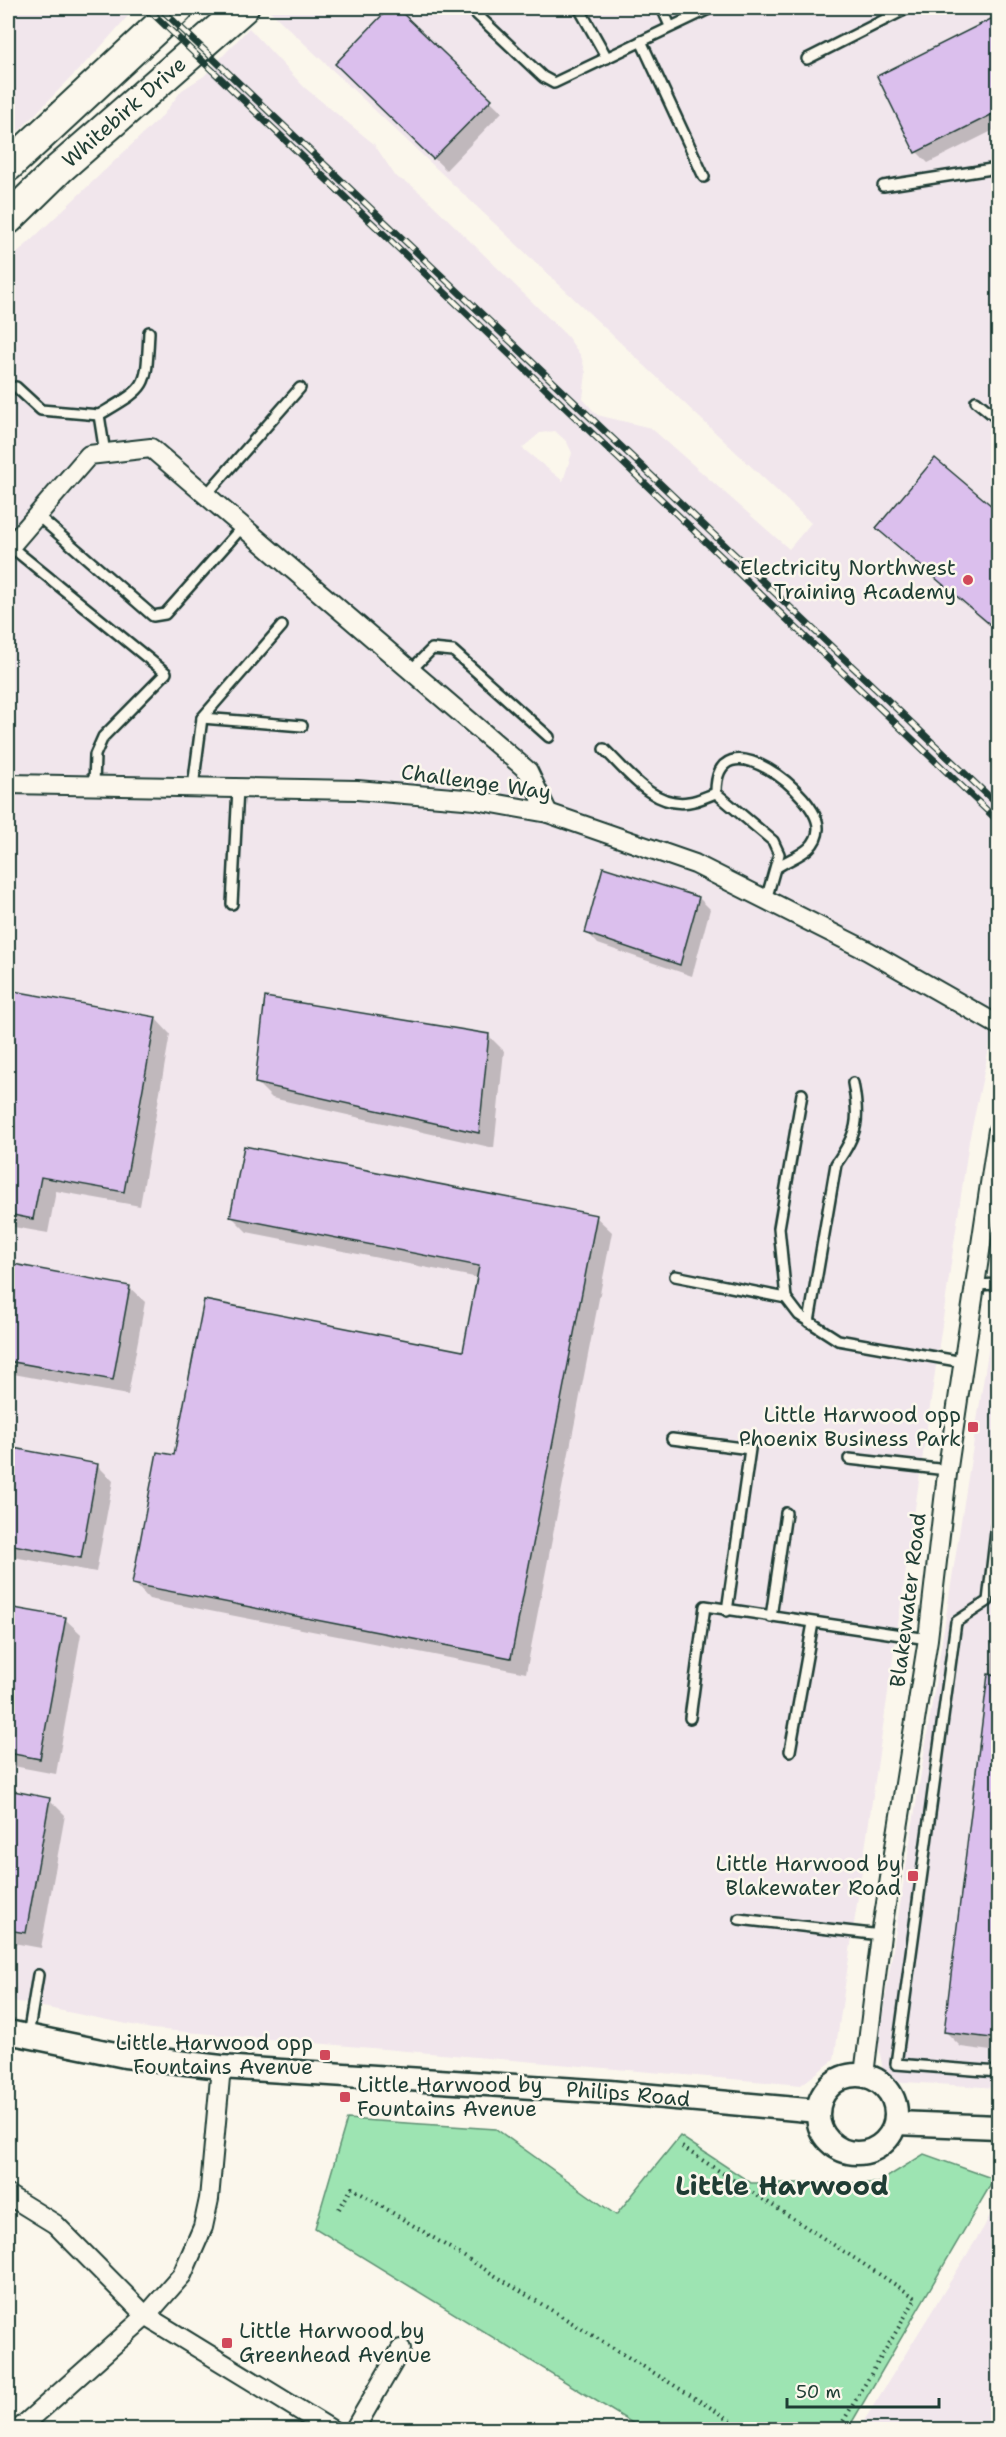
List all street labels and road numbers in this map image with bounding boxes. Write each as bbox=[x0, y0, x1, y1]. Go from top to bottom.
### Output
street label: Whitebirk Drive bbox=[56, 50, 192, 174]
street label: Challenge Way bbox=[399, 758, 553, 806]
street label: Blakewater Road bbox=[883, 1511, 933, 1689]
street label: Philips Road bbox=[565, 2075, 691, 2113]

